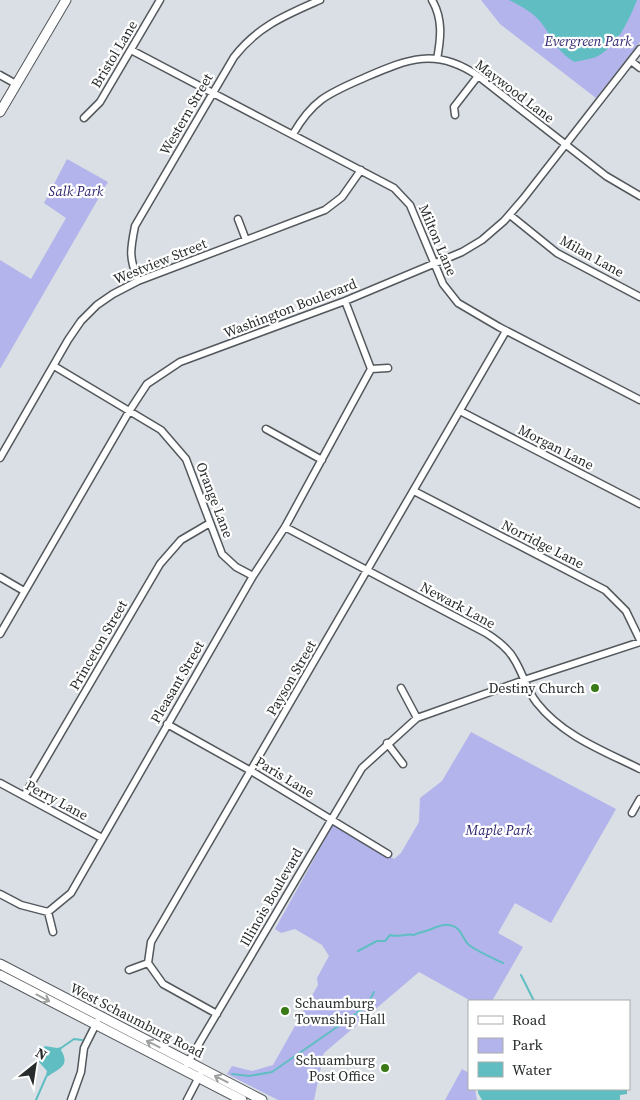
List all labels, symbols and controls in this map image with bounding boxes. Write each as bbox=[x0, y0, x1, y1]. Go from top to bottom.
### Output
street label: Bristol Lane bbox=[86, 16, 142, 92]
park label: Evergreen Park bbox=[543, 31, 632, 51]
street label: Maywood Lane bbox=[471, 55, 559, 127]
street label: Western Street bbox=[155, 69, 218, 159]
park label: Salk Park bbox=[49, 181, 104, 201]
street label: Milton Lane bbox=[414, 201, 462, 279]
street label: Milan Lane bbox=[556, 230, 628, 282]
street label: Westview Street bbox=[110, 233, 210, 289]
street label: Washington Boulevard bbox=[221, 273, 360, 343]
street label: Morgan Lane bbox=[515, 419, 597, 475]
street label: Orange Lane bbox=[191, 459, 239, 541]
street label: Norridge Lane bbox=[498, 515, 588, 573]
street label: Newark Lane bbox=[417, 577, 499, 633]
street label: Princeton Street bbox=[64, 596, 132, 694]
street label: Payson Street bbox=[261, 636, 321, 719]
street label: Pleasant Street bbox=[145, 637, 209, 727]
place label: Destiny Church bbox=[488, 678, 585, 698]
marker: Destiny Church bbox=[589, 682, 601, 694]
street label: Paris Lane bbox=[252, 751, 318, 803]
street label: Perry Lane bbox=[22, 775, 92, 825]
park label: Maple Park bbox=[465, 820, 533, 840]
street label: Illinois Boulevard bbox=[235, 844, 307, 950]
street label: West Schaumburg Road bbox=[67, 978, 207, 1062]
place label: Schaumburg Township Hall bbox=[295, 993, 385, 1029]
one-way arrow bbox=[35, 994, 50, 1003]
legend bbox=[468, 1000, 630, 1090]
marker: Schaumburg Township Hall bbox=[279, 1005, 291, 1017]
text: Road bbox=[512, 1009, 546, 1030]
text: Park bbox=[512, 1034, 544, 1055]
one-way arrow bbox=[146, 1039, 161, 1048]
north arrow bbox=[10, 1040, 60, 1090]
text: N bbox=[32, 1043, 51, 1065]
place label: Schuamburg Post Office bbox=[296, 1050, 375, 1086]
text: Water bbox=[512, 1059, 553, 1080]
marker: Schuamburg Post Office bbox=[379, 1062, 391, 1074]
one-way arrow bbox=[214, 1074, 229, 1083]

